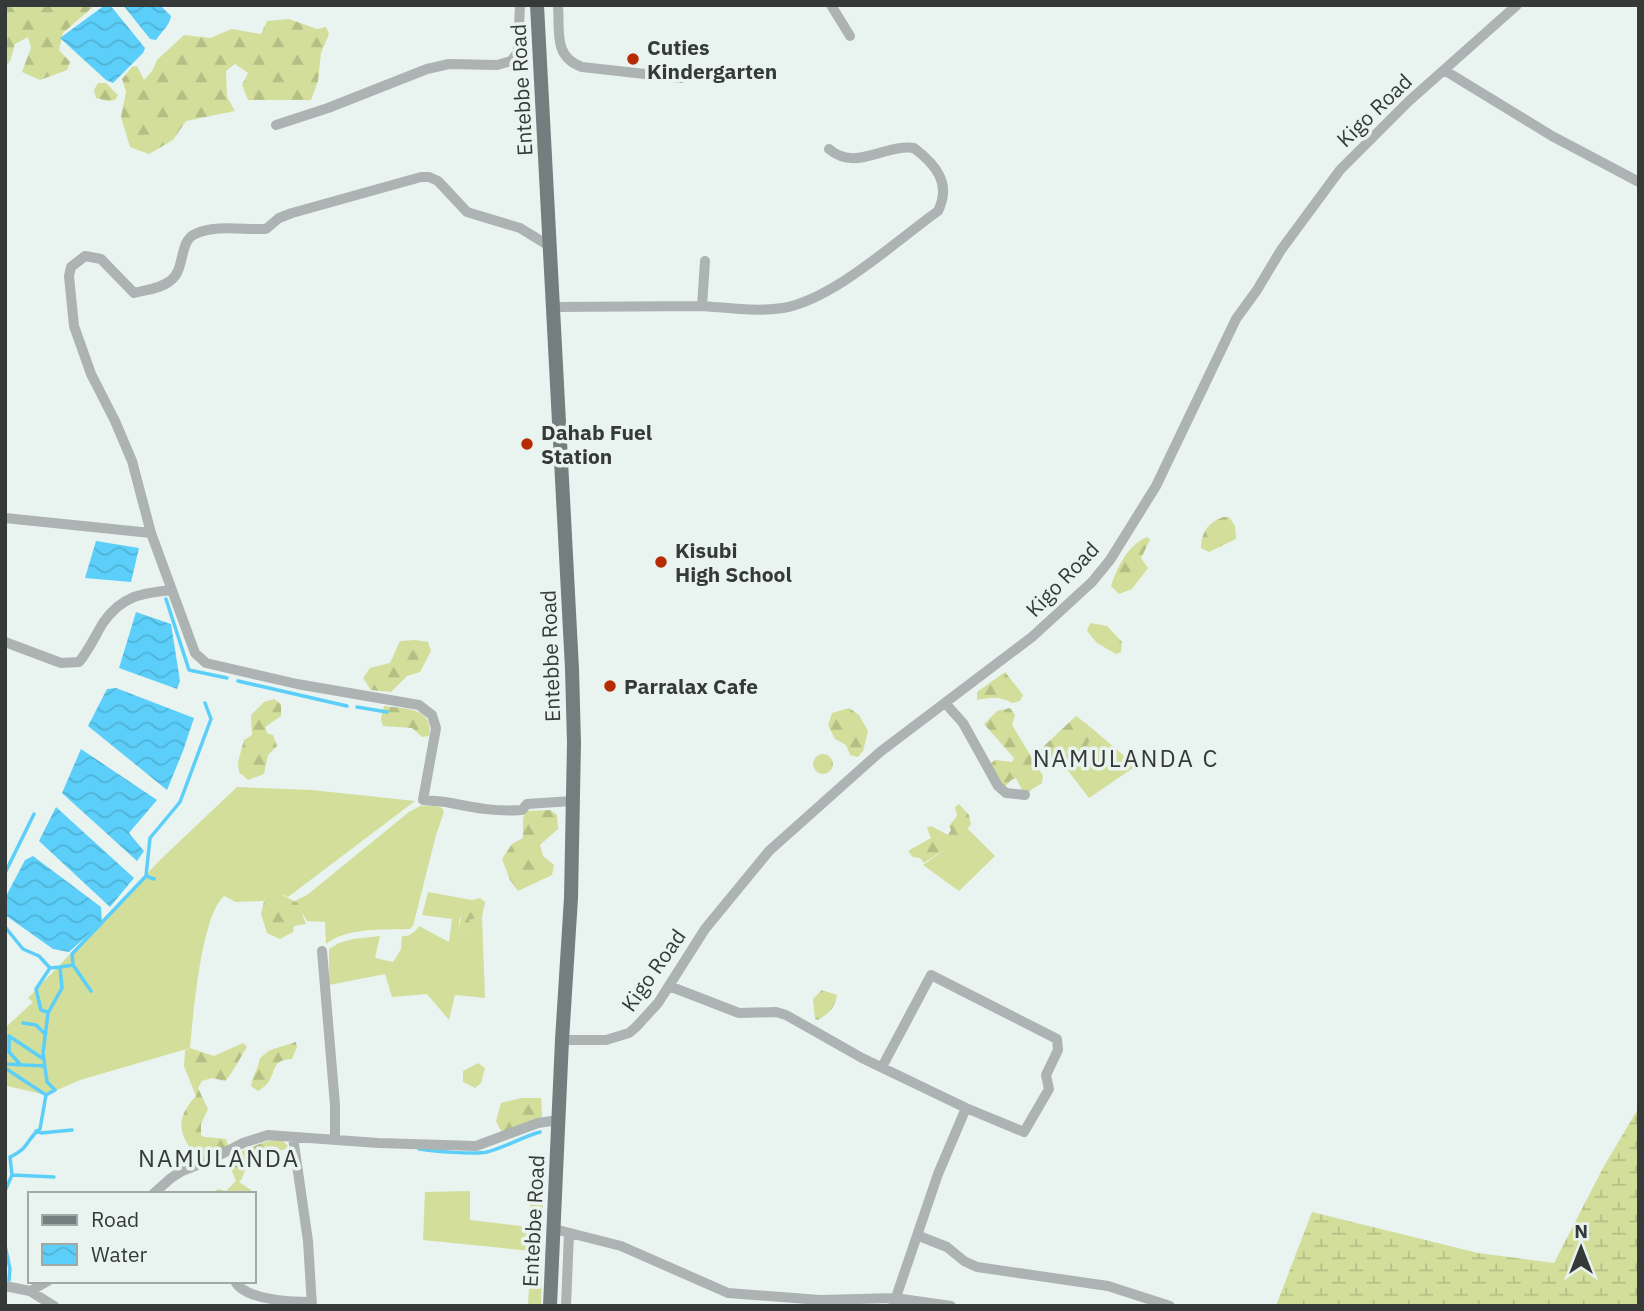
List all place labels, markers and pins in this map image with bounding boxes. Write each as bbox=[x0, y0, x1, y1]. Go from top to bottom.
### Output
place label: Cuties Kindergarten bbox=[647, 33, 777, 85]
marker: Cuties Kindergarten bbox=[625, 51, 641, 67]
place label: Dahab Fuel Station bbox=[541, 418, 652, 470]
marker: Dahab Fuel Station bbox=[519, 436, 535, 452]
place label: Kisubi High School bbox=[675, 536, 792, 588]
marker: Kisubi High School bbox=[653, 554, 669, 570]
place label: Parralax Cafe bbox=[624, 672, 758, 700]
marker: Parralax Cafe bbox=[602, 678, 618, 694]

